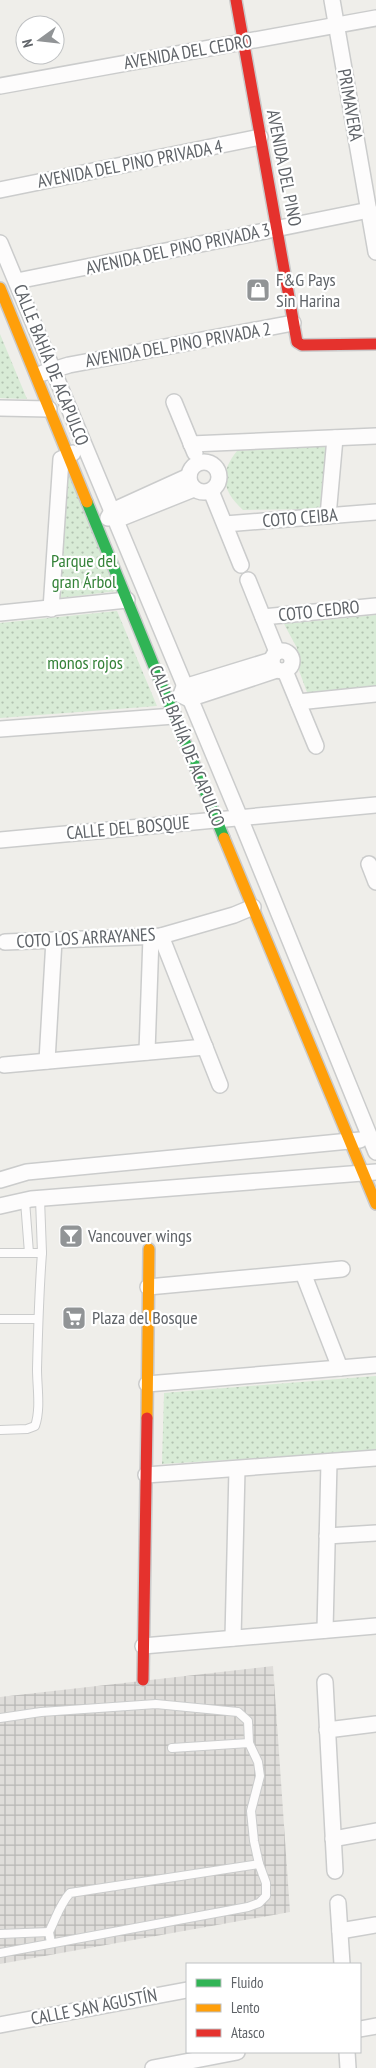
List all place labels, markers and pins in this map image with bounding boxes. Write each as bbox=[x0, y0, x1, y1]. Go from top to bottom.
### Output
place label: F&G Pays Sin Harina bbox=[276, 268, 340, 312]
shop icon: F&G Pays Sin Harina bbox=[245, 277, 271, 303]
bar icon: Vancouver wings bbox=[58, 1223, 84, 1249]
place label: Vancouver wings bbox=[87, 1224, 192, 1247]
supermarket icon: Plaza del Bosque bbox=[61, 1305, 87, 1331]
place label: Plaza del Bosque bbox=[92, 1306, 198, 1329]

